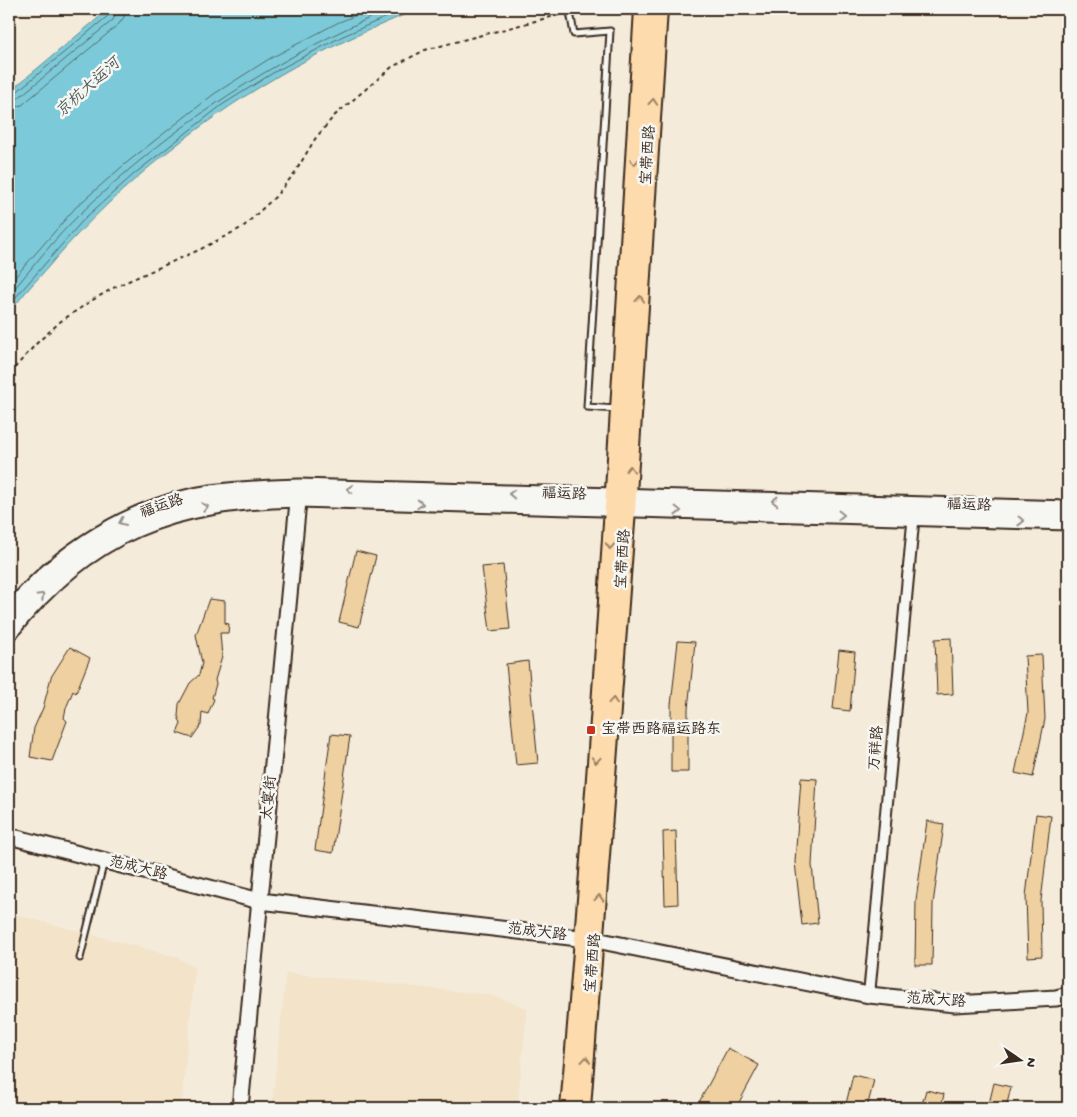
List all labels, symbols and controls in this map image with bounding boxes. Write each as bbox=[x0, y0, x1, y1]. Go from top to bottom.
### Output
water label: 京杭大运河 bbox=[52, 52, 127, 123]
one-way arrow bbox=[647, 98, 658, 106]
street label: 宝带西路 bbox=[638, 124, 660, 186]
one-way arrow bbox=[628, 158, 639, 166]
one-way arrow bbox=[634, 295, 645, 303]
one-way arrow bbox=[624, 465, 635, 473]
one-way arrow bbox=[345, 483, 353, 494]
street label: 福运路 bbox=[541, 485, 587, 505]
one-way arrow bbox=[508, 489, 516, 499]
street label: 福运路 bbox=[138, 491, 186, 523]
one-way arrow bbox=[770, 496, 778, 506]
street label: 福运路 bbox=[946, 496, 992, 516]
one-way arrow bbox=[416, 498, 424, 509]
one-way arrow bbox=[201, 502, 210, 513]
one-way arrow bbox=[675, 506, 683, 517]
one-way arrow bbox=[837, 510, 845, 521]
one-way arrow bbox=[119, 516, 128, 526]
one-way arrow bbox=[1018, 516, 1025, 526]
street label: 宝带西路 bbox=[613, 528, 635, 590]
one-way arrow bbox=[604, 542, 615, 550]
one-way arrow bbox=[35, 593, 44, 602]
one-way arrow bbox=[608, 696, 619, 704]
place label: 宝带西路福运路东 bbox=[601, 721, 721, 739]
marker: 宝带西路福运路东 bbox=[585, 724, 597, 736]
street label: 万祥路 bbox=[866, 725, 888, 771]
one-way arrow bbox=[590, 756, 601, 764]
street label: 太宴街 bbox=[259, 775, 281, 821]
street label: 范成大路 bbox=[107, 853, 169, 885]
one-way arrow bbox=[594, 893, 605, 901]
street label: 范成大路 bbox=[506, 920, 568, 946]
street label: 宝带西路 bbox=[582, 932, 606, 994]
street label: 范成大路 bbox=[905, 990, 967, 1012]
north arrow bbox=[994, 1034, 1044, 1084]
one-way arrow bbox=[580, 1055, 591, 1063]
text: N bbox=[1021, 1056, 1040, 1069]

